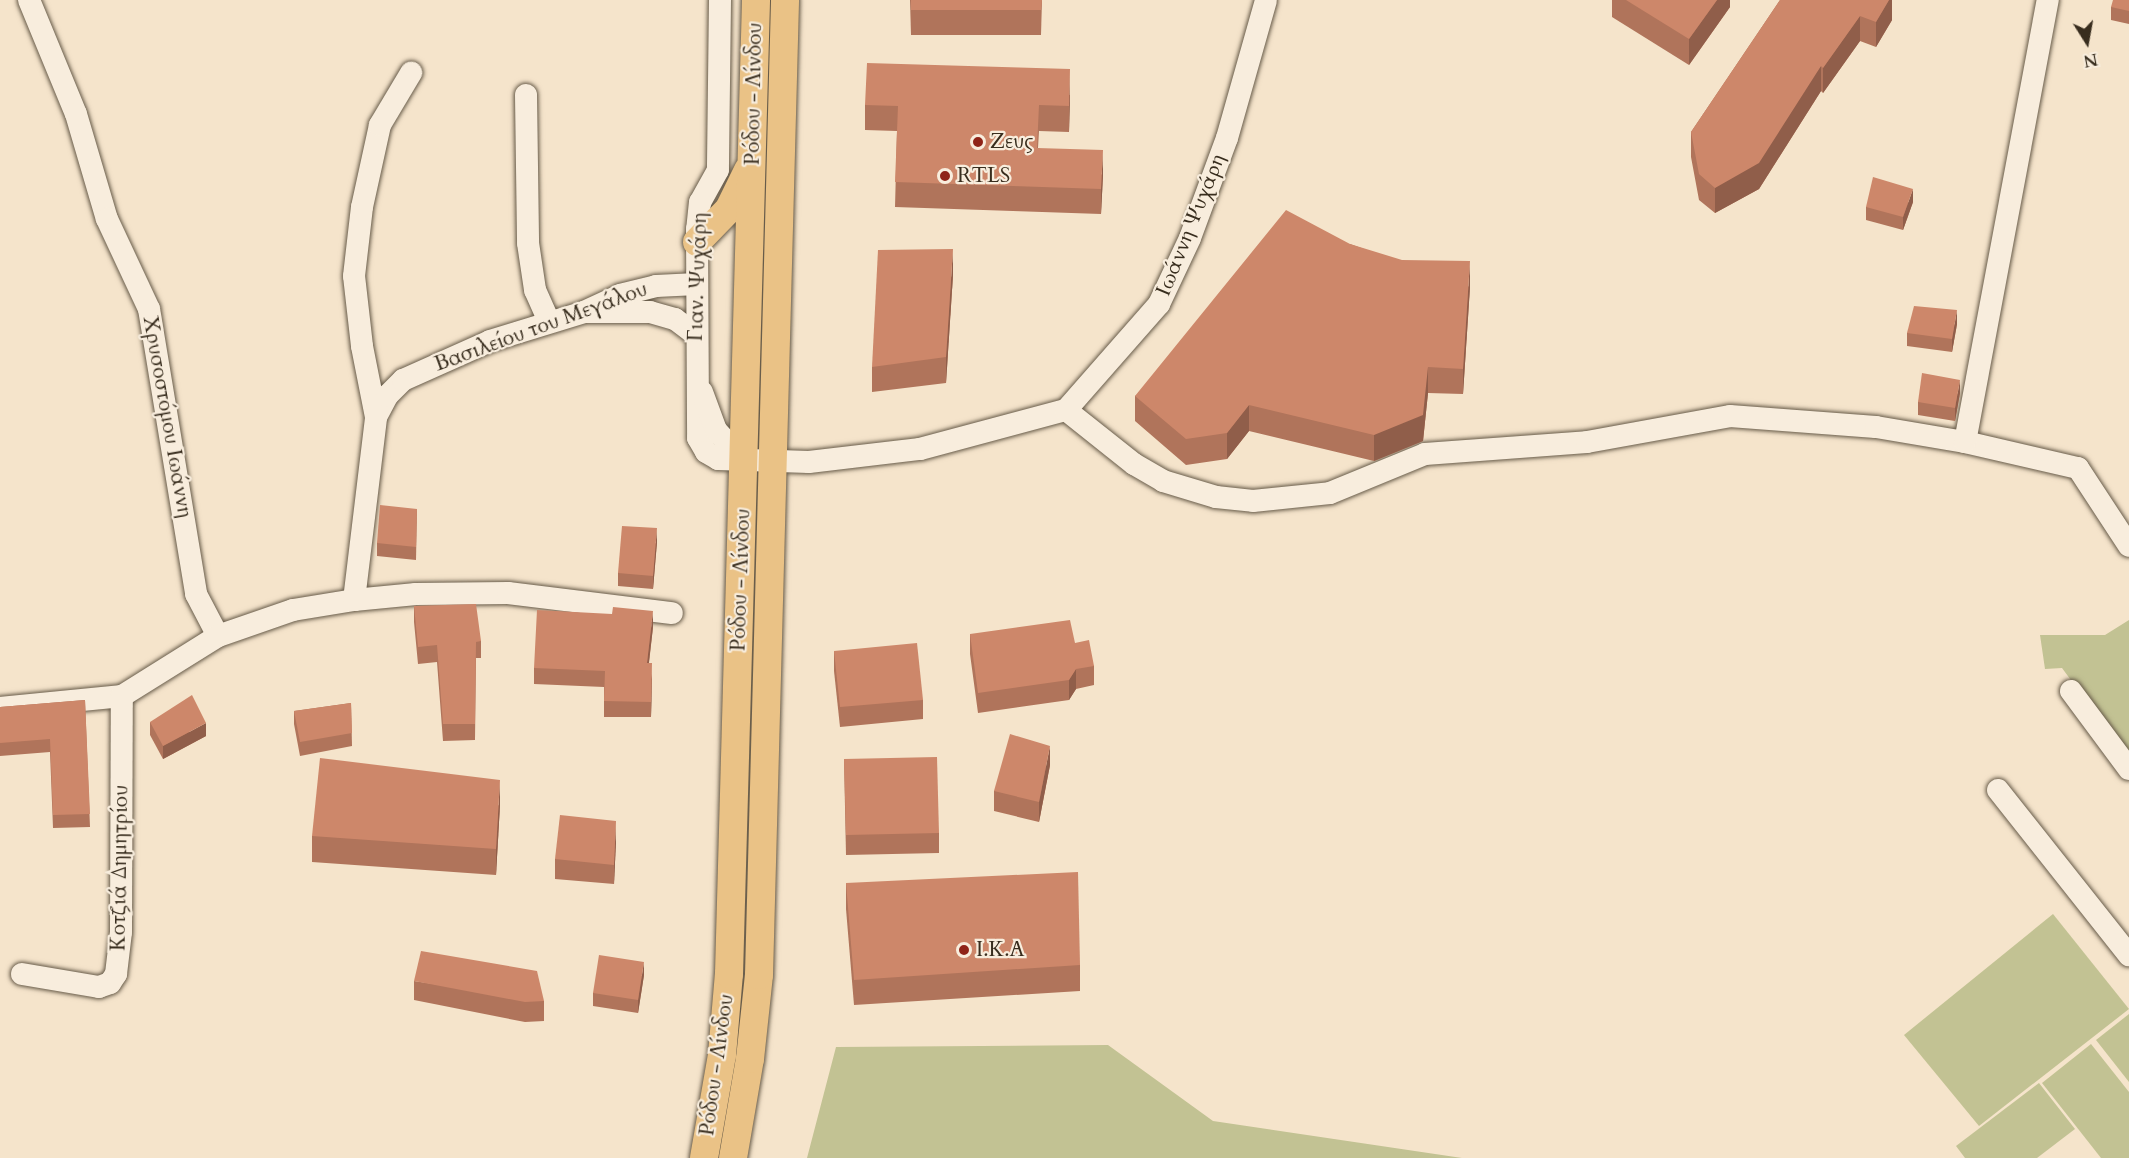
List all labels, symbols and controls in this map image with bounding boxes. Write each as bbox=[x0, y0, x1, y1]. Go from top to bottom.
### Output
north arrow bbox=[2057, 12, 2117, 72]
street label: Ρόδου - Λίνδου bbox=[740, 22, 768, 166]
text: N bbox=[2082, 48, 2099, 72]
place label: Ζευς bbox=[990, 129, 1033, 155]
marker: Ζευς bbox=[971, 135, 985, 149]
street label: Ιωάννη Ψυχάρη bbox=[1151, 150, 1231, 300]
place label: RTLS bbox=[957, 163, 1010, 189]
marker: RTLS bbox=[938, 169, 952, 183]
street label: Γιαν. Ψυχάρη bbox=[683, 212, 713, 342]
street label: Βασιλείου του Μεγάλου bbox=[431, 277, 651, 377]
street label: Χρυσοστόμου Ιωάννη bbox=[137, 314, 197, 520]
street label: Ρόδου - Λίνδου bbox=[726, 508, 756, 652]
street label: Κοτζιά Δημητρίου bbox=[106, 785, 134, 951]
place label: Ι.Κ.Α bbox=[976, 937, 1024, 963]
marker: Ι.Κ.Α bbox=[957, 943, 971, 957]
street label: Ρόδου - Λίνδου bbox=[695, 993, 739, 1137]

